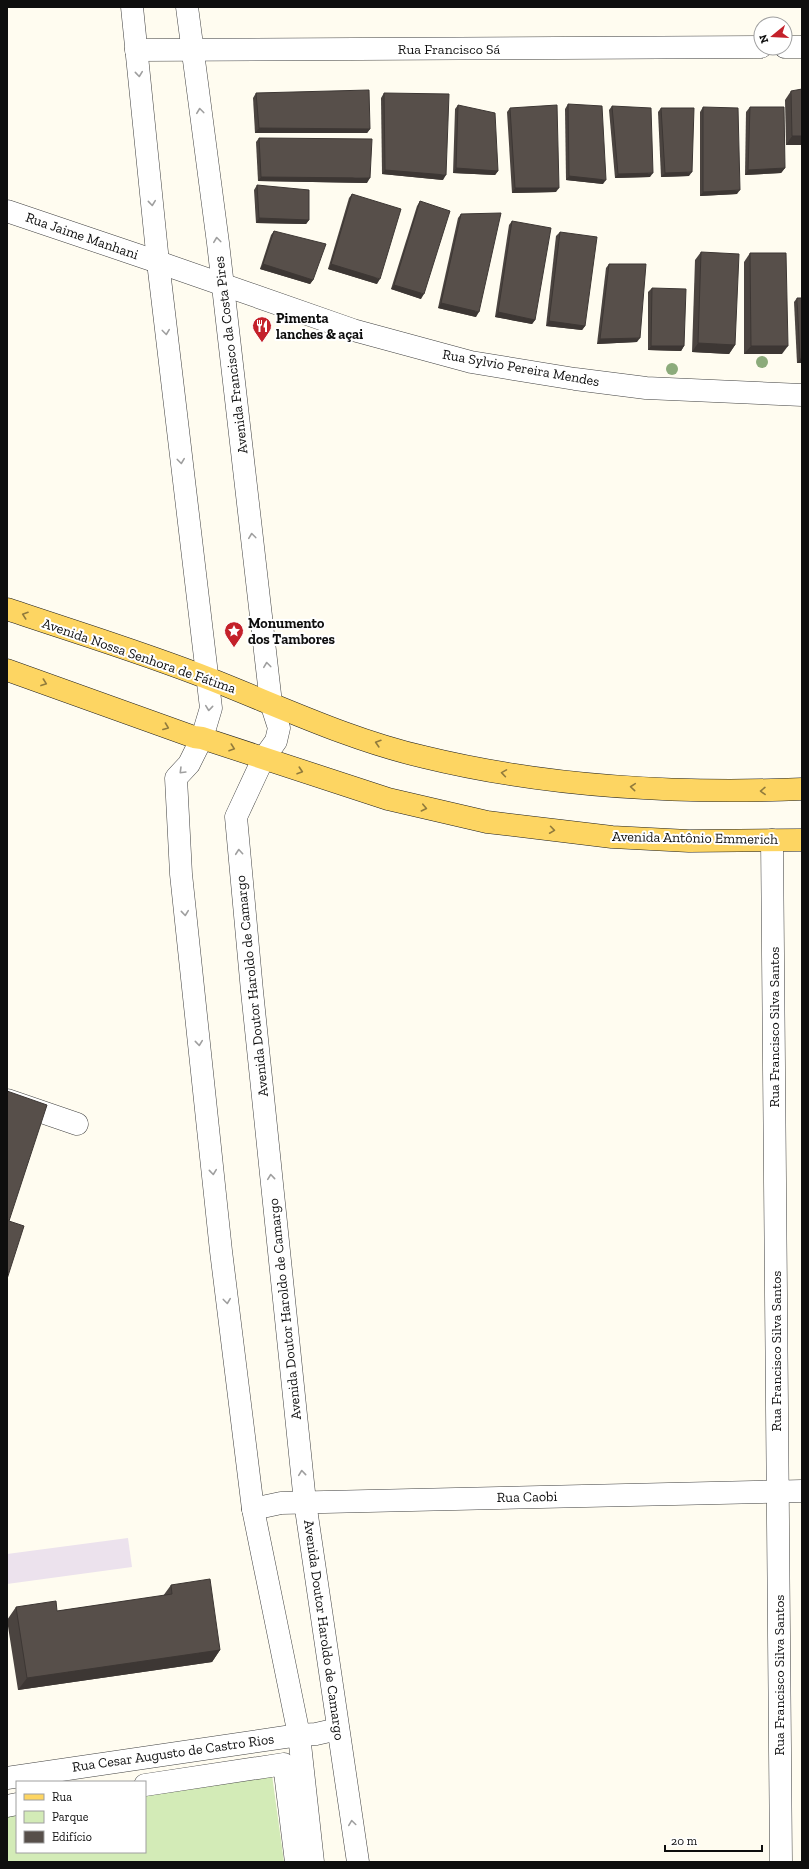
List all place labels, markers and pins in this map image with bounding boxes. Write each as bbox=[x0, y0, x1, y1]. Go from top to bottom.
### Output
place label: Pimenta lanches & açai bbox=[276, 310, 363, 343]
restaurant icon: Pimenta lanches & açai bbox=[251, 315, 273, 343]
place label: Monumento dos Tambores bbox=[248, 615, 336, 648]
place icon: Monumento dos Tambores bbox=[223, 620, 245, 648]

